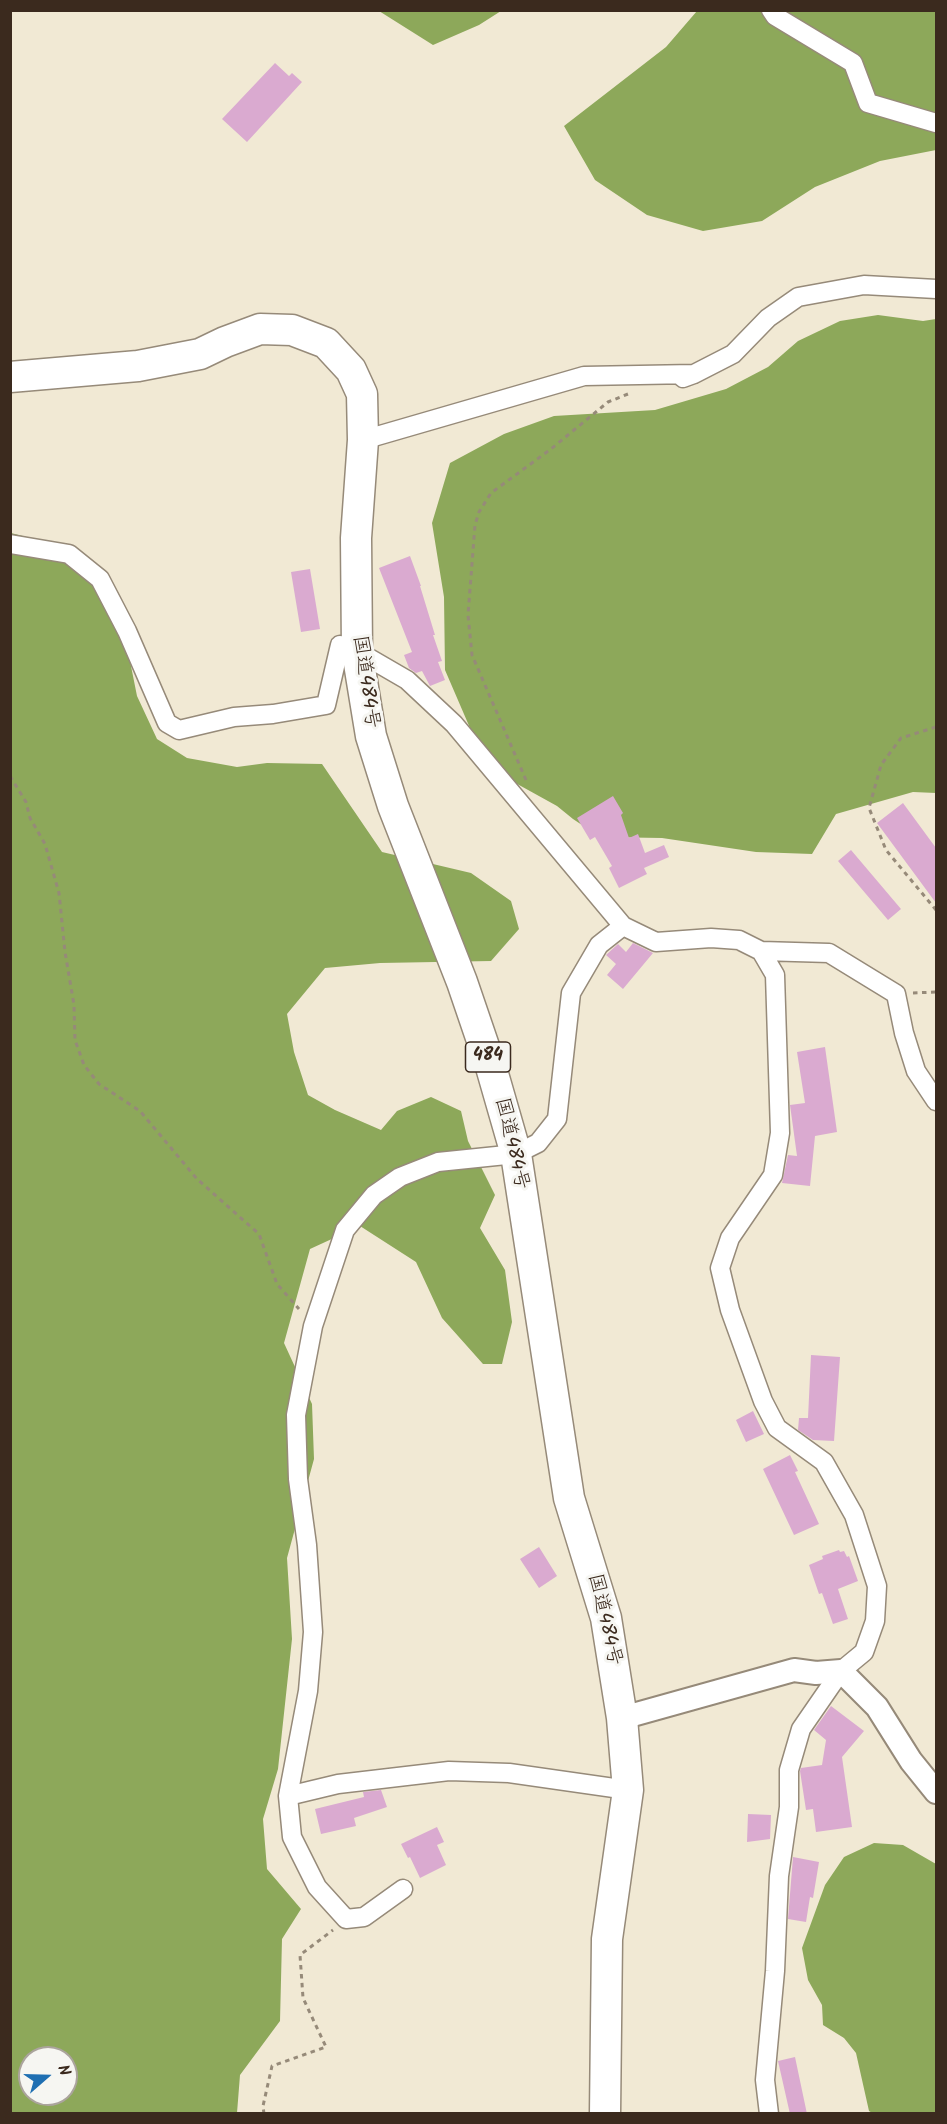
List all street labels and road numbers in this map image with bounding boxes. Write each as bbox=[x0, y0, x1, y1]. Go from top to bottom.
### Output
street label: 国道484号 bbox=[346, 634, 382, 730]
road number: 484 bbox=[466, 1042, 510, 1072]
street label: 国道484号 bbox=[488, 1095, 532, 1193]
street label: 国道484号 bbox=[581, 1571, 625, 1669]

